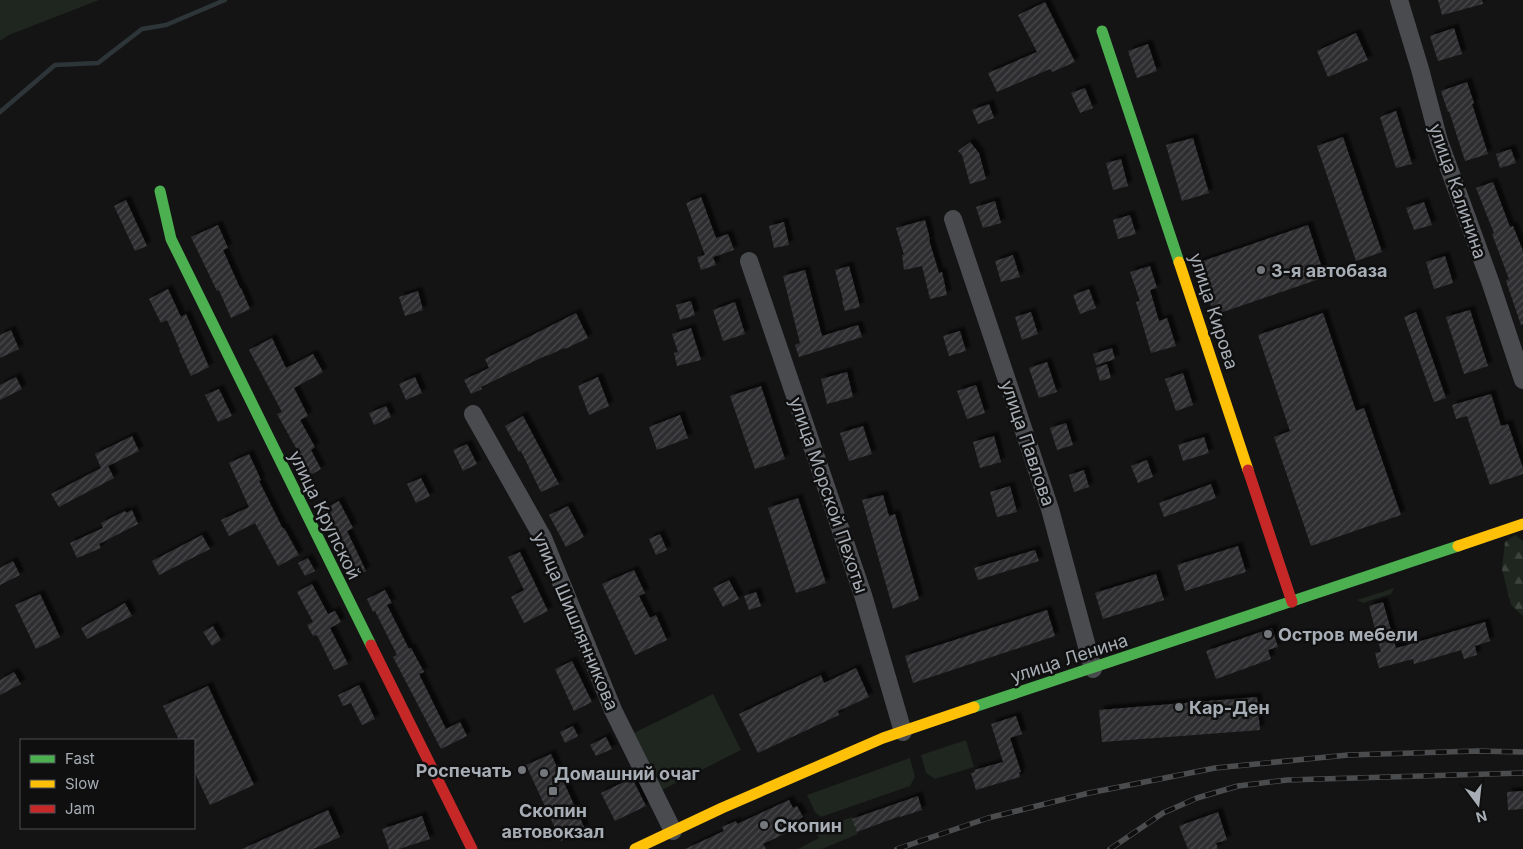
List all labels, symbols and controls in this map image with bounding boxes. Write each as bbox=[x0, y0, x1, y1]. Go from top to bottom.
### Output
street label: улица Калинина bbox=[1425, 121, 1491, 261]
street label: улица Кирова bbox=[1185, 250, 1243, 372]
place label: 3-я автобаза bbox=[1271, 260, 1388, 281]
marker: 3-я автобаза bbox=[1255, 264, 1267, 276]
street label: улица Павлова bbox=[997, 378, 1059, 508]
street label: улица Морской Пехоты bbox=[786, 394, 872, 596]
street label: улица Крупской bbox=[285, 447, 365, 583]
street label: улица Шишлянникова bbox=[529, 529, 623, 713]
place label: Остров мебели bbox=[1278, 624, 1418, 645]
marker: Остров мебели bbox=[1262, 628, 1274, 640]
street label: улица Ленина bbox=[1008, 629, 1130, 687]
place label: Кар-Ден bbox=[1189, 697, 1270, 718]
marker: Кар-Ден bbox=[1173, 701, 1185, 713]
legend bbox=[20, 739, 195, 829]
text: Fast bbox=[65, 749, 95, 768]
place label: Роспечать bbox=[416, 760, 512, 781]
place label: Домашний очаг bbox=[554, 763, 700, 784]
marker: Роспечать bbox=[516, 764, 528, 776]
marker: Домашний очаг bbox=[538, 767, 550, 779]
text: Slow bbox=[65, 774, 99, 793]
north arrow bbox=[1453, 779, 1503, 829]
marker: Скопин автовокзал bbox=[547, 785, 559, 797]
text: Jam bbox=[65, 799, 95, 818]
place label: Скопин автовокзал bbox=[502, 800, 604, 842]
text: N bbox=[1474, 807, 1489, 827]
place label: Скопин bbox=[774, 815, 842, 836]
marker: Скопин bbox=[758, 819, 770, 831]

